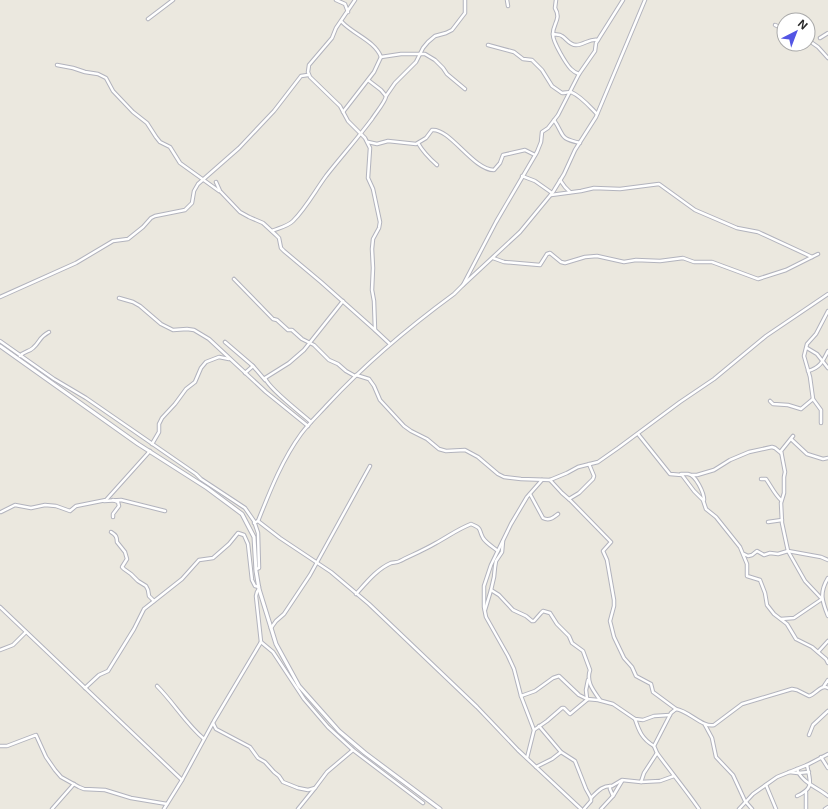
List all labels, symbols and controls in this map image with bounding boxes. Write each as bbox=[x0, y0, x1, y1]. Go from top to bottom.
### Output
north arrow bbox=[776, 12, 816, 52]
text: N bbox=[795, 17, 810, 33]

